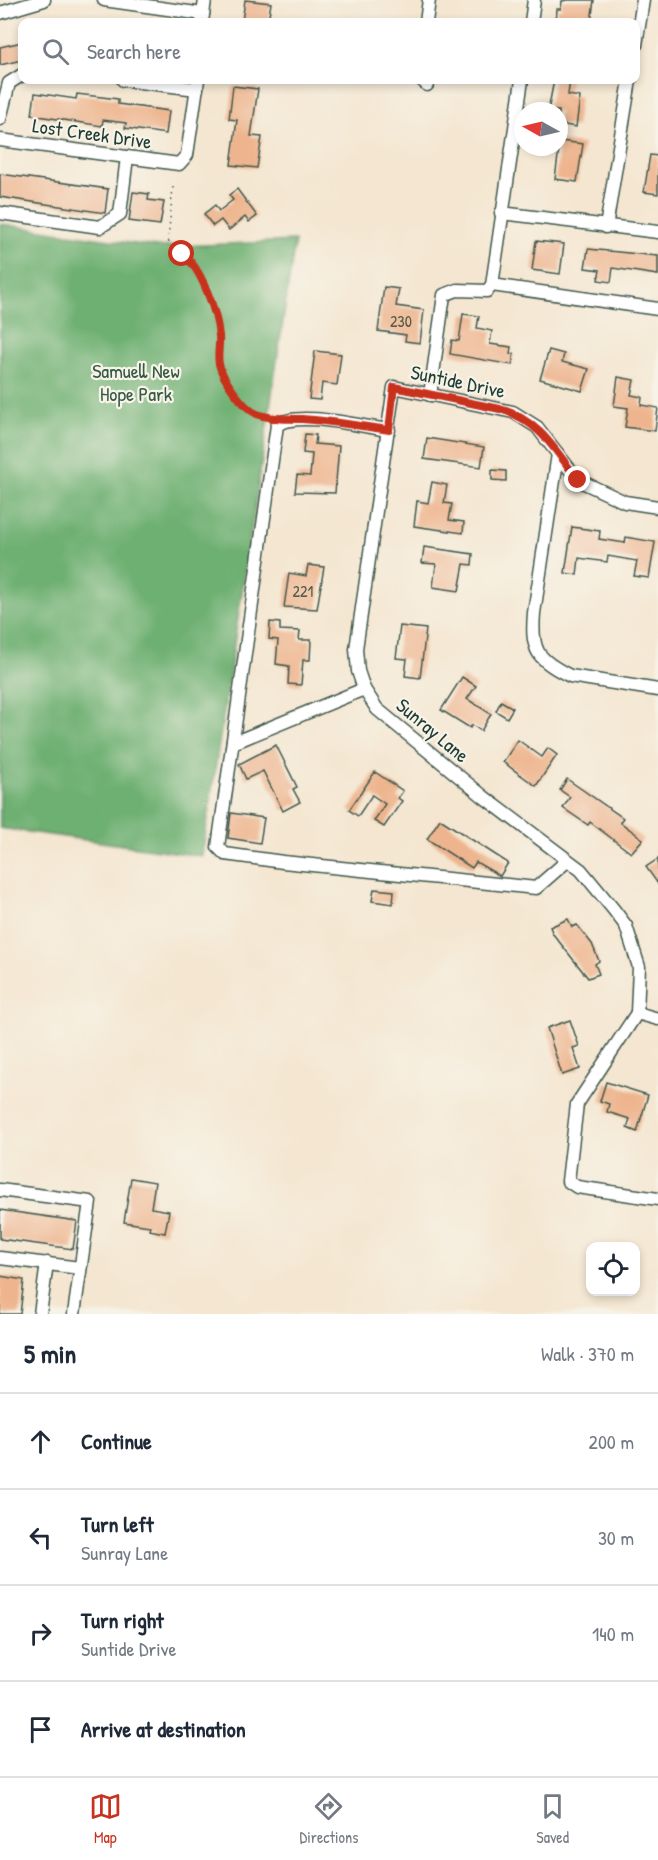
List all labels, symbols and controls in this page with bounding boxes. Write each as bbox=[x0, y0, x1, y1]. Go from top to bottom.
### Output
search box bbox=[18, 18, 640, 84]
icon: search bbox=[39, 35, 72, 68]
text: Search here bbox=[87, 36, 181, 66]
north arrow bbox=[514, 102, 568, 156]
street label: Lost Creek Drive bbox=[31, 111, 153, 155]
route start bbox=[168, 240, 194, 266]
house number: 230 bbox=[390, 310, 412, 332]
park label: Samuell New Hope Park bbox=[92, 357, 180, 407]
street label: Suntide Drive bbox=[408, 358, 508, 404]
route end bbox=[564, 466, 590, 492]
house number: 221 bbox=[293, 580, 314, 602]
street label: Sunray Lane bbox=[391, 692, 475, 768]
map controls bbox=[586, 1242, 640, 1296]
button: locate bbox=[586, 1242, 640, 1296]
text: 5 min bbox=[24, 1336, 76, 1371]
text: Walk · 370 m bbox=[541, 1340, 634, 1367]
icon: ahead bbox=[24, 1425, 57, 1458]
text: Continue bbox=[81, 1426, 152, 1456]
text: 200 m bbox=[589, 1428, 634, 1455]
text: Turn left bbox=[81, 1509, 154, 1539]
icon: left bbox=[24, 1521, 57, 1554]
text: 30 m bbox=[598, 1524, 634, 1551]
text: Sunray Lane bbox=[81, 1539, 168, 1566]
text: Turn right bbox=[81, 1605, 164, 1635]
icon: right bbox=[24, 1617, 57, 1650]
text: 140 m bbox=[592, 1620, 634, 1647]
text: Suntide Drive bbox=[81, 1635, 177, 1662]
icon: arrive bbox=[24, 1713, 57, 1746]
text: Arrive at destination bbox=[81, 1714, 246, 1744]
tab: Map bbox=[89, 1790, 122, 1848]
tab: Directions bbox=[300, 1790, 358, 1848]
tab: Saved bbox=[536, 1790, 569, 1848]

